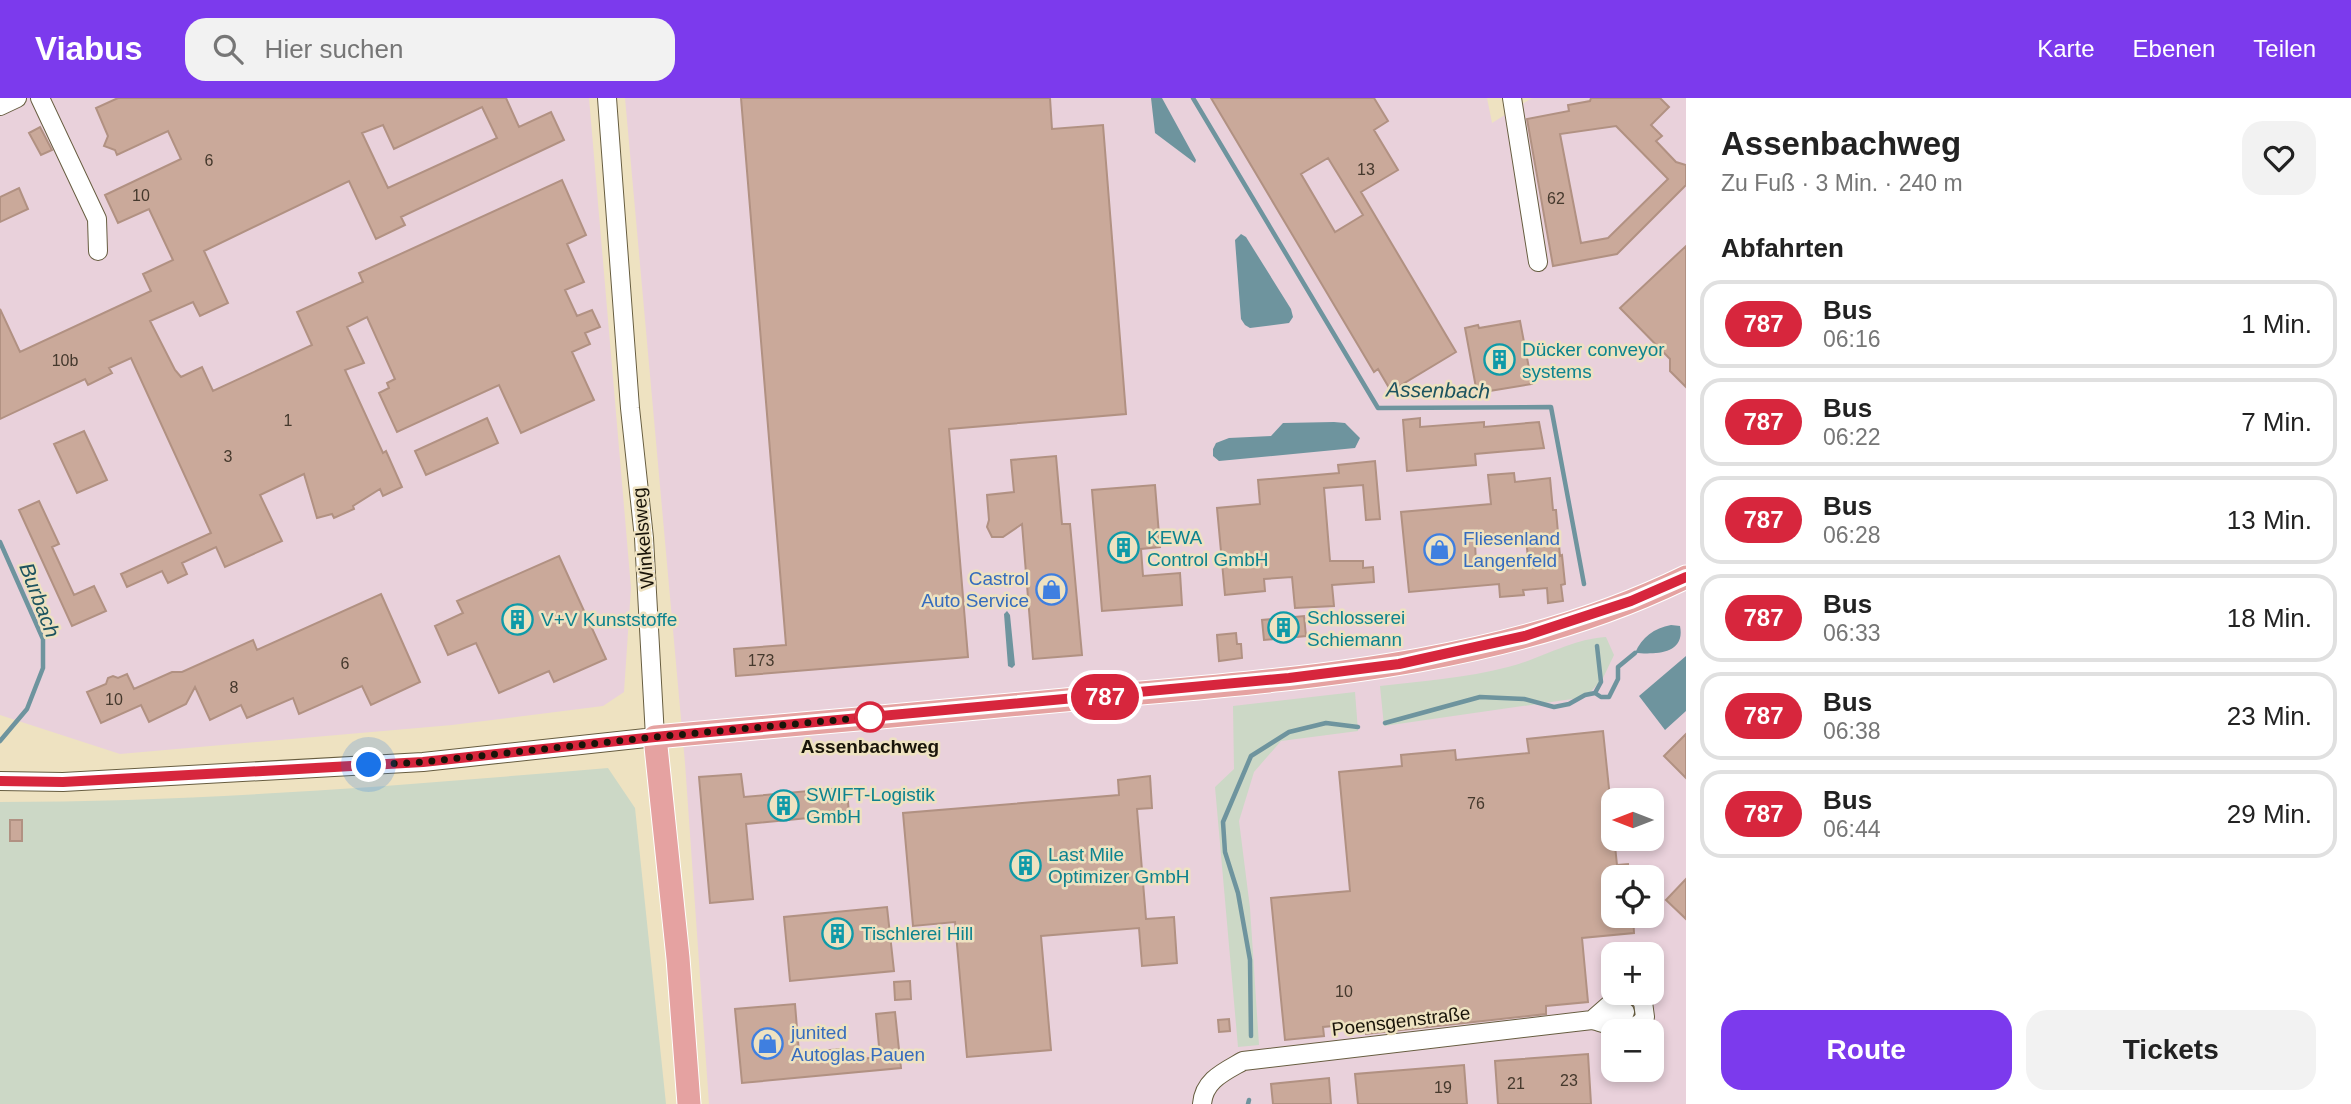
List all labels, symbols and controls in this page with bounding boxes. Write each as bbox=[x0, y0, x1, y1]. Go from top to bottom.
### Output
search box bbox=[185, 18, 675, 81]
text: Viabus bbox=[35, 30, 143, 67]
icon: search bbox=[209, 30, 247, 68]
text: Hier suchen bbox=[265, 34, 403, 64]
text: Karte bbox=[2037, 35, 2095, 62]
text: Ebenen bbox=[2133, 35, 2215, 62]
text: Teilen bbox=[2253, 35, 2316, 62]
button: heart bbox=[2242, 121, 2316, 195]
text: Assenbachweg bbox=[1721, 125, 1961, 162]
house number: 6 bbox=[205, 152, 214, 169]
house number: 13 bbox=[1357, 161, 1375, 178]
text: Zu Fuß · 3 Min. · 240 m bbox=[1721, 170, 1963, 196]
house number: 10 bbox=[132, 187, 150, 204]
house number: 62 bbox=[1547, 190, 1565, 207]
text: Abfahrten bbox=[1721, 233, 1844, 263]
text: Bus bbox=[1823, 295, 1872, 325]
text: 1 Min. bbox=[2241, 309, 2312, 339]
text: 787 bbox=[1743, 310, 1784, 337]
text: 06:16 bbox=[1823, 326, 1881, 352]
place label: Dücker conveyor systems bbox=[1522, 339, 1665, 382]
building icon: Dücker conveyor systems bbox=[1482, 343, 1516, 377]
house number: 10b bbox=[52, 352, 78, 369]
water label: Assenbach bbox=[1384, 378, 1490, 402]
text: Bus bbox=[1823, 393, 1872, 423]
text: 7 Min. bbox=[2241, 407, 2312, 437]
text: 787 bbox=[1743, 408, 1784, 435]
house number: 1 bbox=[284, 412, 293, 429]
text: 06:22 bbox=[1823, 424, 1881, 450]
house number: 3 bbox=[224, 448, 233, 465]
street label: Winkelsweg bbox=[628, 487, 658, 589]
text: Bus bbox=[1823, 491, 1872, 521]
text: 13 Min. bbox=[2227, 505, 2312, 535]
text: 787 bbox=[1743, 506, 1784, 533]
text: 06:28 bbox=[1823, 522, 1881, 548]
place label: KEWA Control GmbH bbox=[1147, 527, 1268, 570]
place label: Fliesenland Langenfeld bbox=[1463, 528, 1560, 571]
building icon: KEWA Control GmbH bbox=[1107, 531, 1141, 565]
shop icon: Fliesenland Langenfeld bbox=[1423, 532, 1457, 566]
water label: Burbach bbox=[15, 559, 65, 641]
place label: Castrol Auto Service bbox=[921, 568, 1029, 611]
shop icon: Castrol Auto Service bbox=[1035, 572, 1069, 606]
text: Bus bbox=[1823, 589, 1872, 619]
building icon: V+V Kunststoffe bbox=[501, 602, 535, 636]
text: 18 Min. bbox=[2227, 603, 2312, 633]
text: 787 bbox=[1743, 604, 1784, 631]
place label: Schlosserei Schiemann bbox=[1307, 607, 1405, 650]
place label: V+V Kunststoffe bbox=[541, 609, 677, 630]
building icon: Schlosserei Schiemann bbox=[1267, 611, 1301, 645]
text: 06:33 bbox=[1823, 620, 1881, 646]
house number: 173 bbox=[748, 652, 774, 669]
house number: 6 bbox=[341, 655, 350, 672]
line badge: 787 bbox=[1065, 674, 1145, 720]
house number: 8 bbox=[230, 679, 239, 696]
text: 787 bbox=[1085, 683, 1125, 710]
text: Bus bbox=[1823, 687, 1872, 717]
house number: 10 bbox=[105, 691, 123, 708]
text: 23 Min. bbox=[2227, 701, 2312, 731]
marker: Assenbachweg bbox=[855, 702, 885, 732]
text: 787 bbox=[1743, 702, 1784, 729]
text: 06:38 bbox=[1823, 718, 1881, 744]
place label: Assenbachweg bbox=[801, 736, 939, 757]
your location bbox=[351, 747, 386, 782]
place label: SWIFT-Logistik GmbH bbox=[806, 784, 935, 827]
text: Bus bbox=[1823, 785, 1872, 815]
building icon: SWIFT-Logistik GmbH bbox=[766, 788, 800, 822]
north arrow bbox=[1601, 788, 1664, 850]
map controls bbox=[1601, 788, 1664, 1082]
house number: 76 bbox=[1467, 795, 1485, 812]
text: 29 Min. bbox=[2227, 799, 2312, 829]
text: 787 bbox=[1743, 800, 1784, 827]
text: 06:44 bbox=[1823, 816, 1881, 842]
place label: Last Mile Optimizer GmbH bbox=[1048, 844, 1189, 887]
building icon: Last Mile Optimizer GmbH bbox=[1008, 848, 1042, 882]
button: locate bbox=[1601, 865, 1664, 928]
building icon: Tischlerei Hill bbox=[821, 916, 855, 950]
place label: Tischlerei Hill bbox=[861, 923, 973, 944]
button: + bbox=[1601, 942, 1664, 1005]
house number: 10 bbox=[1335, 983, 1353, 1000]
street label: Poensgenstraße bbox=[1331, 1002, 1471, 1040]
button: Route bbox=[1721, 1010, 2012, 1090]
button: Tickets bbox=[2026, 1010, 2316, 1090]
button: − bbox=[1601, 1019, 1664, 1082]
place label: junited Autoglas Pauen bbox=[790, 1022, 925, 1065]
shop icon: junited Autoglas Pauen bbox=[751, 1026, 785, 1060]
house number: 23 bbox=[1560, 1072, 1578, 1089]
house number: 21 bbox=[1507, 1075, 1525, 1092]
house number: 19 bbox=[1434, 1079, 1452, 1096]

